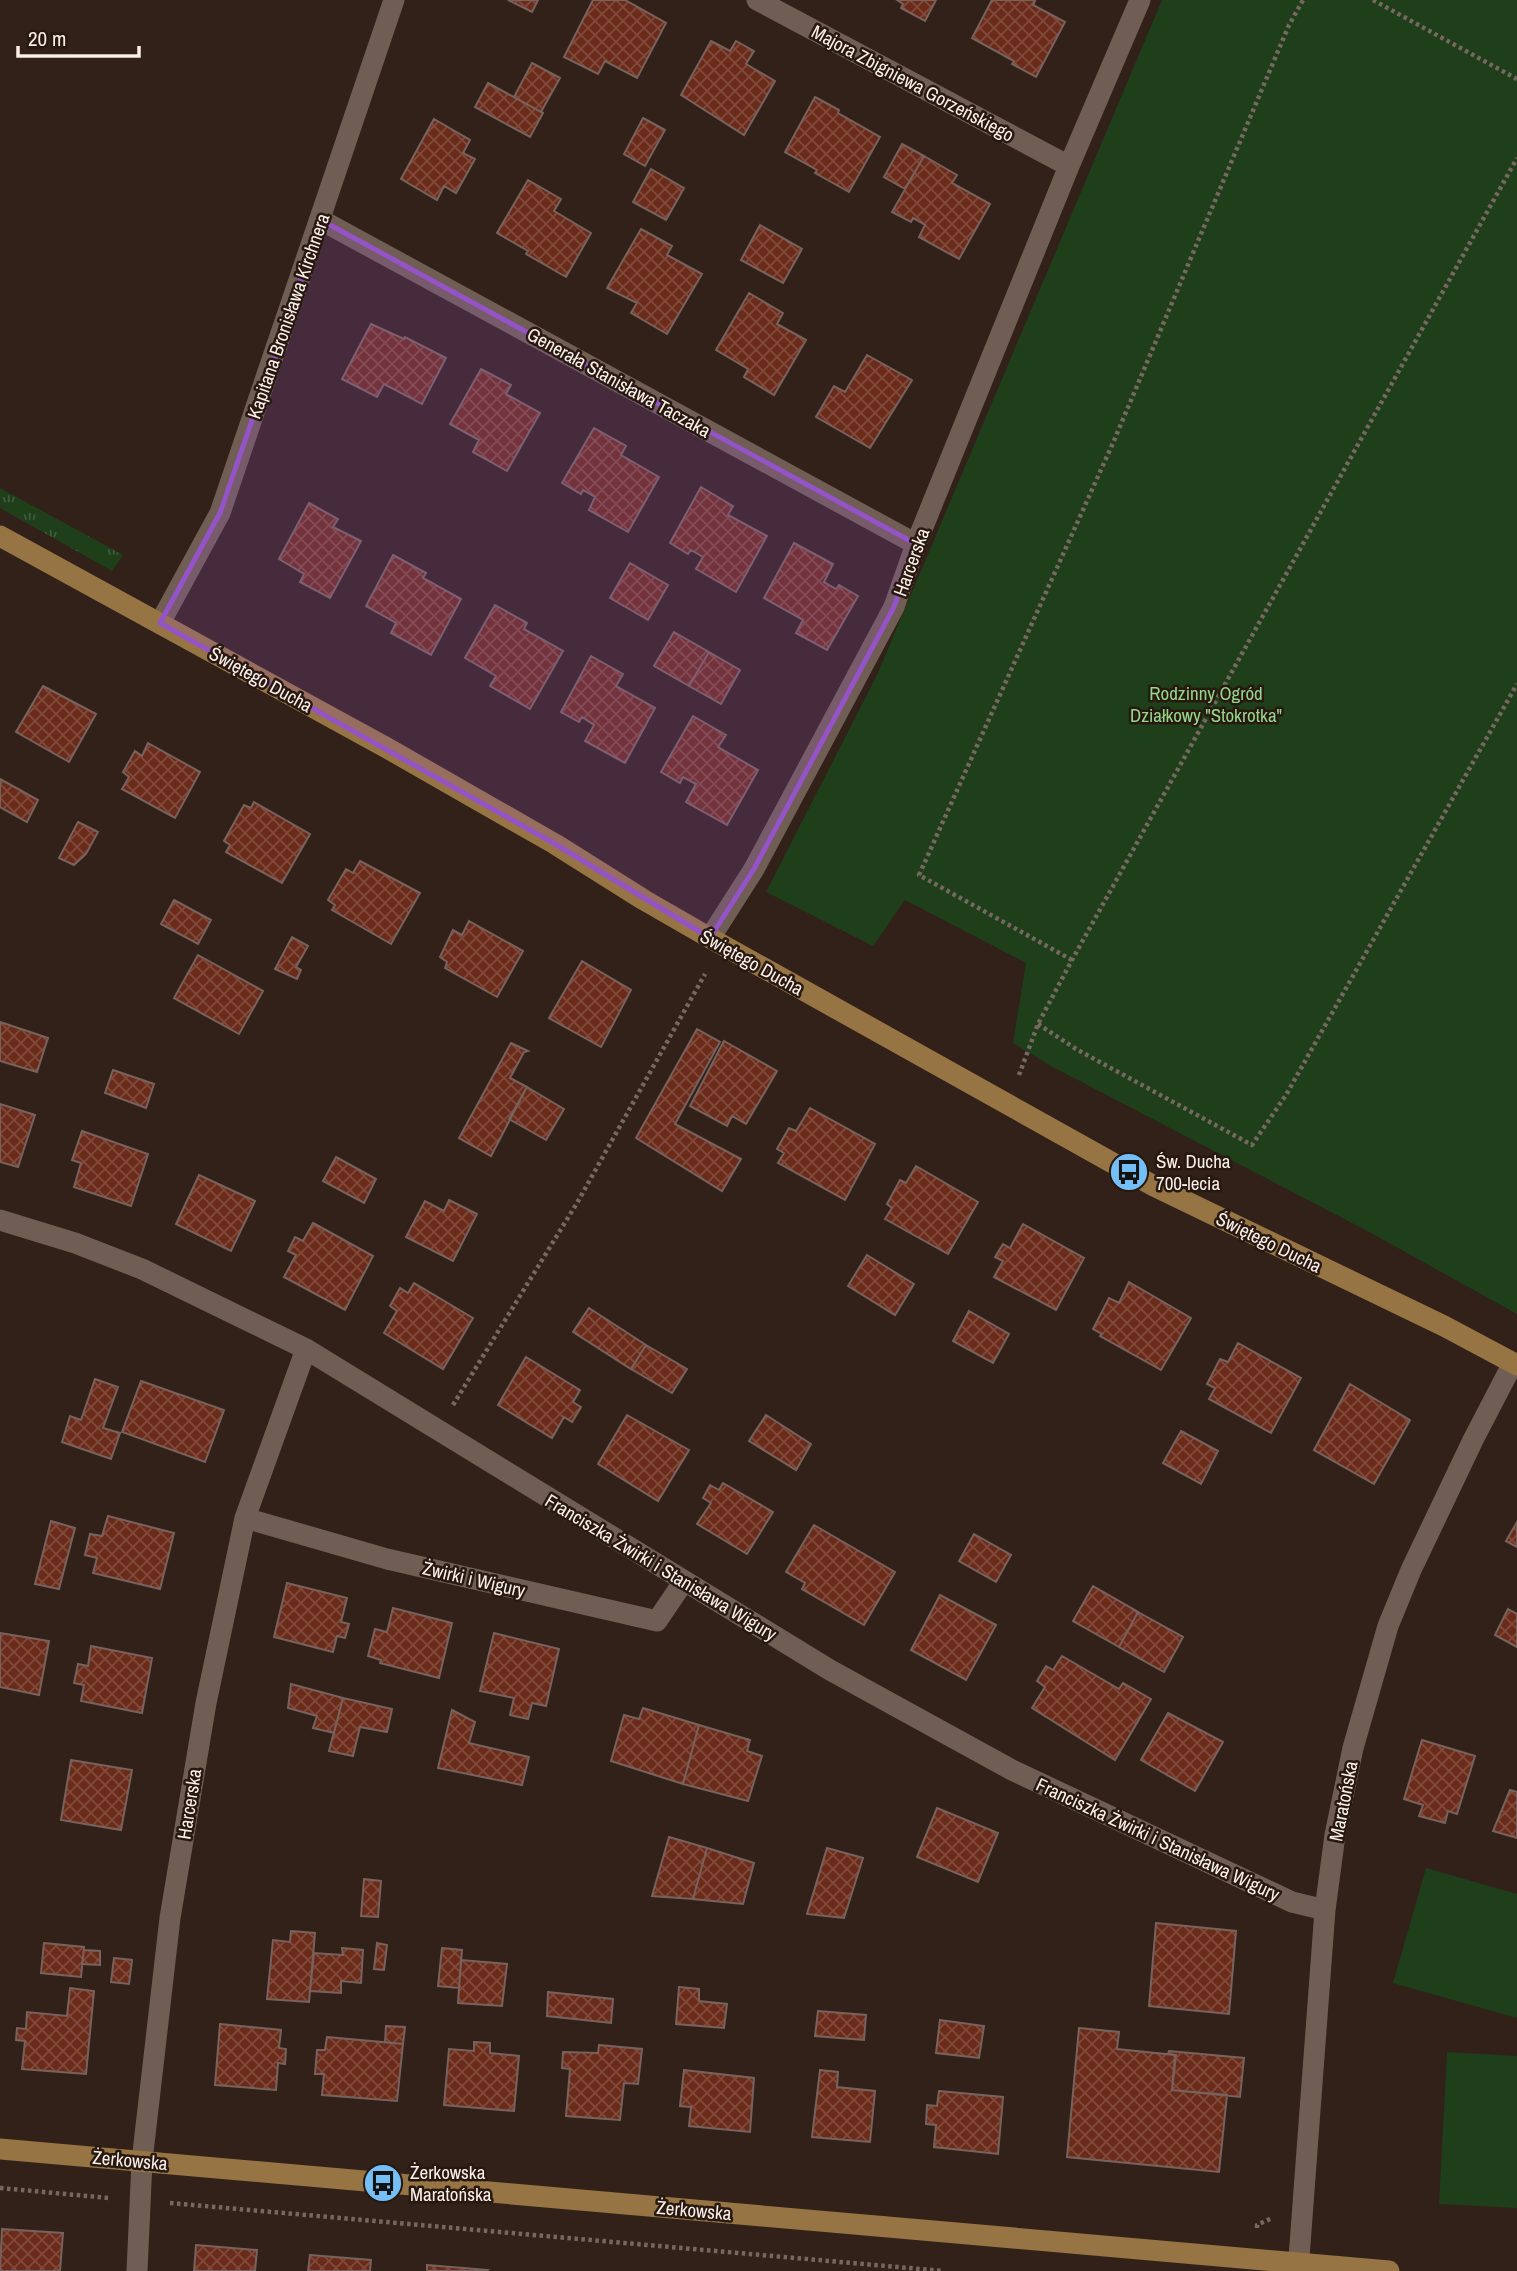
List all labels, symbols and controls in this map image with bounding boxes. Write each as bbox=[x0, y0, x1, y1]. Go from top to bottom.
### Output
scale bar bbox=[18, 14, 138, 58]
street label: Majora Zbigniewa Gorzeńskiego bbox=[807, 18, 1019, 148]
text: 20 m bbox=[28, 24, 66, 53]
street label: Kapitana Bronisława Kirchnera bbox=[241, 210, 336, 422]
street label: Generała Stanisława Taczaka bbox=[523, 321, 716, 444]
street label: Harcerska bbox=[887, 524, 935, 600]
street label: Świętego Ducha bbox=[205, 640, 318, 718]
park label: Rodzinny Ogród Działkowy "Stokrotka" bbox=[1130, 680, 1282, 728]
street label: Świętego Ducha bbox=[696, 923, 809, 1001]
place label: Św. Ducha 700-lecia bbox=[1156, 1148, 1231, 1196]
bus stop icon: Św. Ducha 700-lecia bbox=[1108, 1151, 1150, 1193]
street label: Świętego Ducha bbox=[1212, 1205, 1326, 1279]
street label: Franciszka Żwirki i Stanisława Wigury bbox=[540, 1487, 782, 1647]
street label: Żwirki i Wigury bbox=[420, 1555, 528, 1603]
street label: Maratońska bbox=[1322, 1758, 1364, 1843]
street label: Harcerska bbox=[171, 1767, 207, 1841]
street label: Franciszka Żwirki i Stanisława Wigury bbox=[1032, 1771, 1284, 1907]
street label: Żerkowska bbox=[91, 2144, 169, 2176]
place label: Żerkowska Maratońska bbox=[410, 2159, 492, 2207]
bus stop icon: Żerkowska Maratońska bbox=[362, 2162, 404, 2204]
street label: Żerkowska bbox=[655, 2194, 733, 2226]

